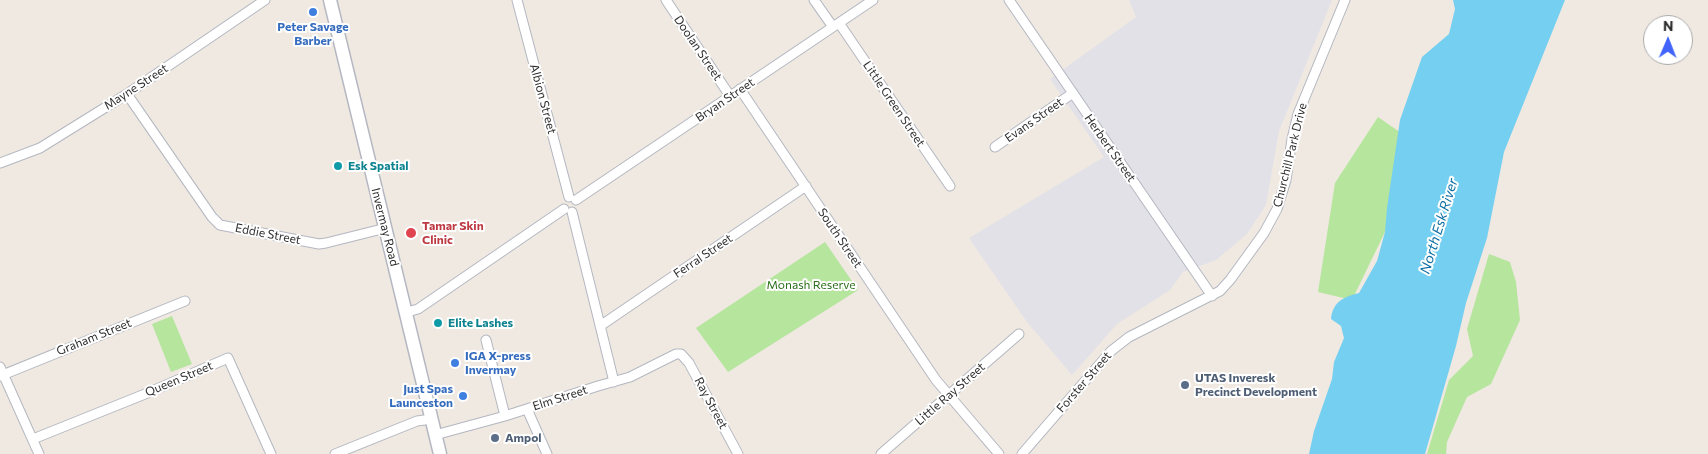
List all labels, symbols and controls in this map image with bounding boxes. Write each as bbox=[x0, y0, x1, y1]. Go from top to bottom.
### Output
marker: Peter Savage Barber bbox=[307, 6, 319, 18]
street label: Doolan Street bbox=[671, 13, 725, 83]
north arrow bbox=[1643, 15, 1693, 65]
text: N bbox=[1663, 17, 1674, 34]
place label: Peter Savage Barber bbox=[277, 20, 349, 48]
street label: Little Green Street bbox=[860, 58, 928, 150]
street label: Mayne Street bbox=[101, 61, 171, 113]
street label: Albion Street bbox=[527, 62, 559, 136]
street label: Bryan Street bbox=[693, 75, 757, 125]
street label: Evans Street bbox=[1002, 95, 1066, 145]
street label: Churchill Park Drive bbox=[1270, 101, 1310, 209]
street label: Herbert Street bbox=[1081, 111, 1139, 185]
place label: Esk Spatial bbox=[348, 159, 408, 173]
marker: Esk Spatial bbox=[332, 160, 344, 172]
water label: North Esk River bbox=[1417, 176, 1461, 276]
street label: Invermay Road bbox=[368, 186, 402, 268]
street label: South Street bbox=[815, 205, 865, 271]
place label: Tamar Skin Clinic bbox=[422, 219, 484, 247]
street label: Eddie Street bbox=[234, 221, 302, 247]
marker: Tamar Skin Clinic bbox=[404, 226, 418, 240]
street label: Ferral Street bbox=[671, 231, 735, 281]
park label: Monash Reserve bbox=[766, 278, 856, 292]
street label: Graham Street bbox=[54, 315, 134, 359]
place label: Elite Lashes bbox=[448, 316, 513, 330]
marker: Elite Lashes bbox=[432, 317, 444, 329]
place label: IGA X-press Invermay bbox=[465, 349, 531, 377]
street label: Forster Street bbox=[1054, 349, 1114, 415]
marker: IGA X-press Invermay bbox=[449, 357, 461, 369]
street label: Queen Street bbox=[143, 358, 215, 400]
street label: Little Ray Street bbox=[912, 360, 988, 428]
place label: UTAS Inveresk Precinct Development bbox=[1195, 371, 1317, 399]
street label: Ray Street bbox=[691, 375, 731, 431]
marker: UTAS Inveresk Precinct Development bbox=[1179, 379, 1191, 391]
place label: Just Spas Launceston bbox=[389, 382, 453, 410]
street label: Elm Street bbox=[531, 382, 589, 414]
marker: Just Spas Launceston bbox=[457, 390, 469, 402]
place label: Ampol bbox=[505, 431, 542, 445]
marker: Ampol bbox=[489, 432, 501, 444]

